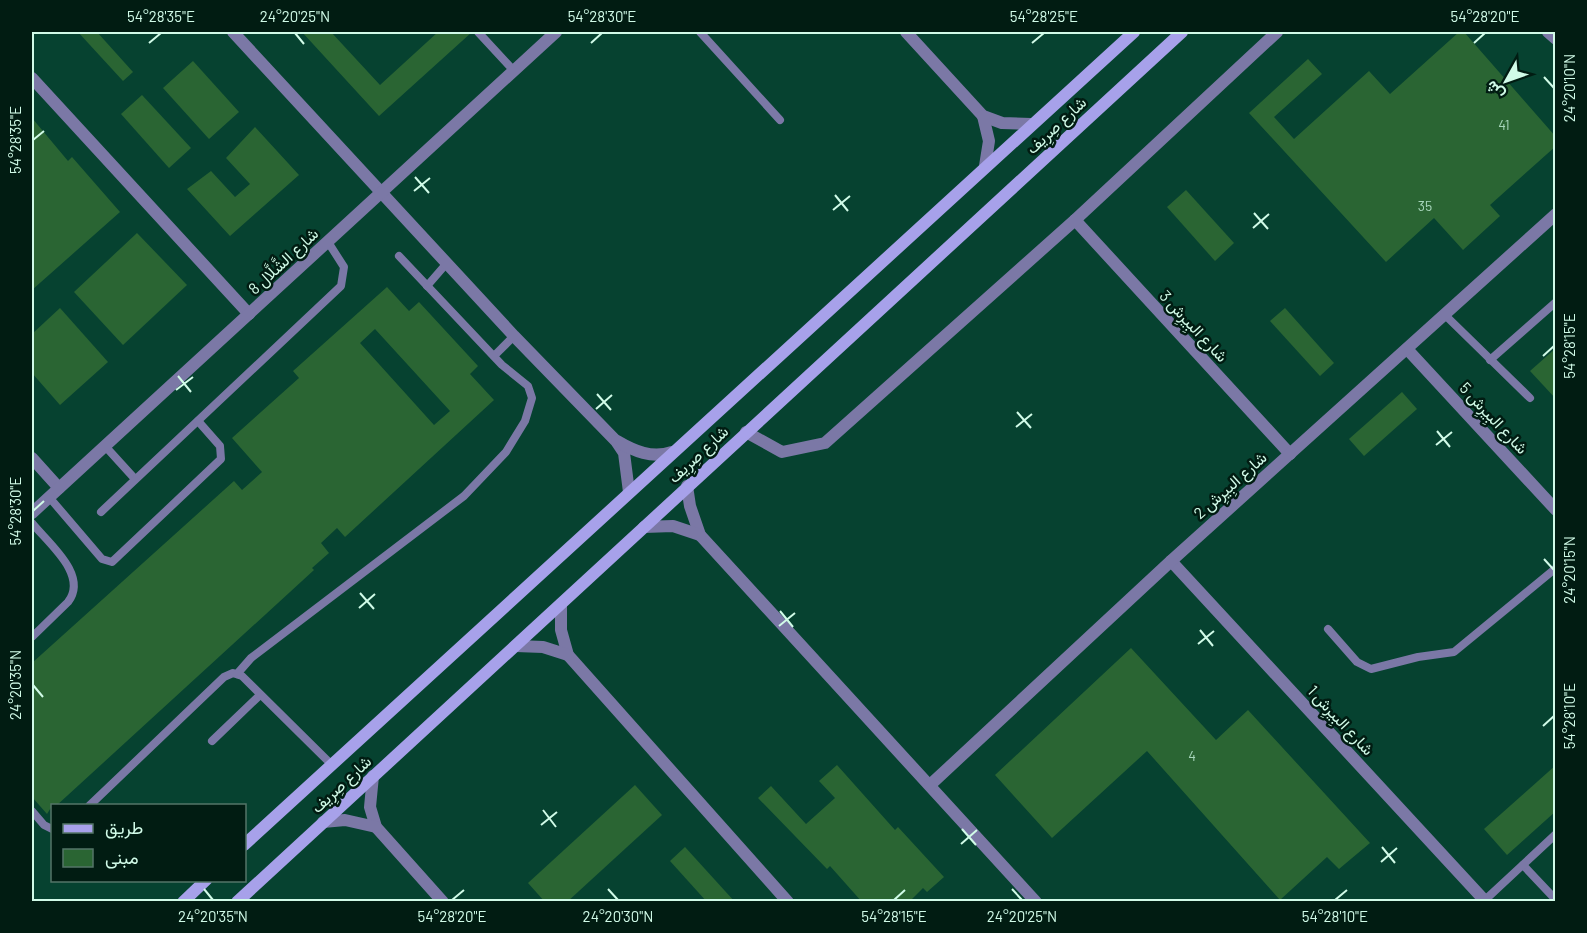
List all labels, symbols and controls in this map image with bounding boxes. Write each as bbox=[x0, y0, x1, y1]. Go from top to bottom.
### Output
text: 54°28'35"E bbox=[127, 7, 195, 25]
text: 24°20'25"N bbox=[260, 7, 330, 25]
text: 54°28'30"E bbox=[568, 7, 636, 25]
text: 54°28'25"E bbox=[1010, 7, 1078, 25]
text: 54°28'20"E bbox=[1450, 7, 1520, 25]
north arrow bbox=[1476, 51, 1536, 111]
text: 24°20'10"N bbox=[1560, 54, 1578, 122]
text: ش bbox=[1481, 77, 1508, 104]
street label: شارع صِرِيف bbox=[1022, 92, 1092, 160]
text: 54°28'35"E bbox=[6, 106, 24, 174]
house number: 41 bbox=[1498, 116, 1510, 133]
house number: 35 bbox=[1418, 197, 1432, 214]
street label: شارع الشَّلَّال 8 bbox=[243, 223, 324, 300]
street label: شارع البِيرِش 3 bbox=[1154, 286, 1232, 368]
text: 54°28'15"E bbox=[1560, 313, 1578, 379]
street label: شارع البِيرِش 5 bbox=[1454, 378, 1532, 460]
street label: شارع صِرِيف bbox=[664, 421, 734, 489]
street label: شارع البِيرِش 2 bbox=[1189, 447, 1272, 525]
text: 54°28'30"E bbox=[6, 477, 24, 545]
text: 24°20'15"N bbox=[1560, 536, 1578, 604]
text: 24°20'35"N bbox=[6, 650, 24, 720]
street label: شارع البِيرِش 1 bbox=[1302, 681, 1378, 761]
text: 54°28'10"E bbox=[1560, 683, 1578, 749]
house number: 4 bbox=[1188, 747, 1196, 764]
street label: شارع صِرِيف bbox=[307, 751, 377, 819]
legend bbox=[51, 804, 246, 882]
text: طريق bbox=[105, 816, 143, 839]
text: مبنى bbox=[105, 846, 139, 869]
text: 24°20'35"N bbox=[178, 907, 248, 925]
text: 54°28'20"E bbox=[417, 907, 487, 925]
text: 24°20'30"N bbox=[583, 907, 653, 925]
text: 54°28'15"E bbox=[861, 907, 927, 925]
text: 24°20'25"N bbox=[987, 907, 1057, 925]
text: 54°28'10"E bbox=[1302, 907, 1368, 925]

